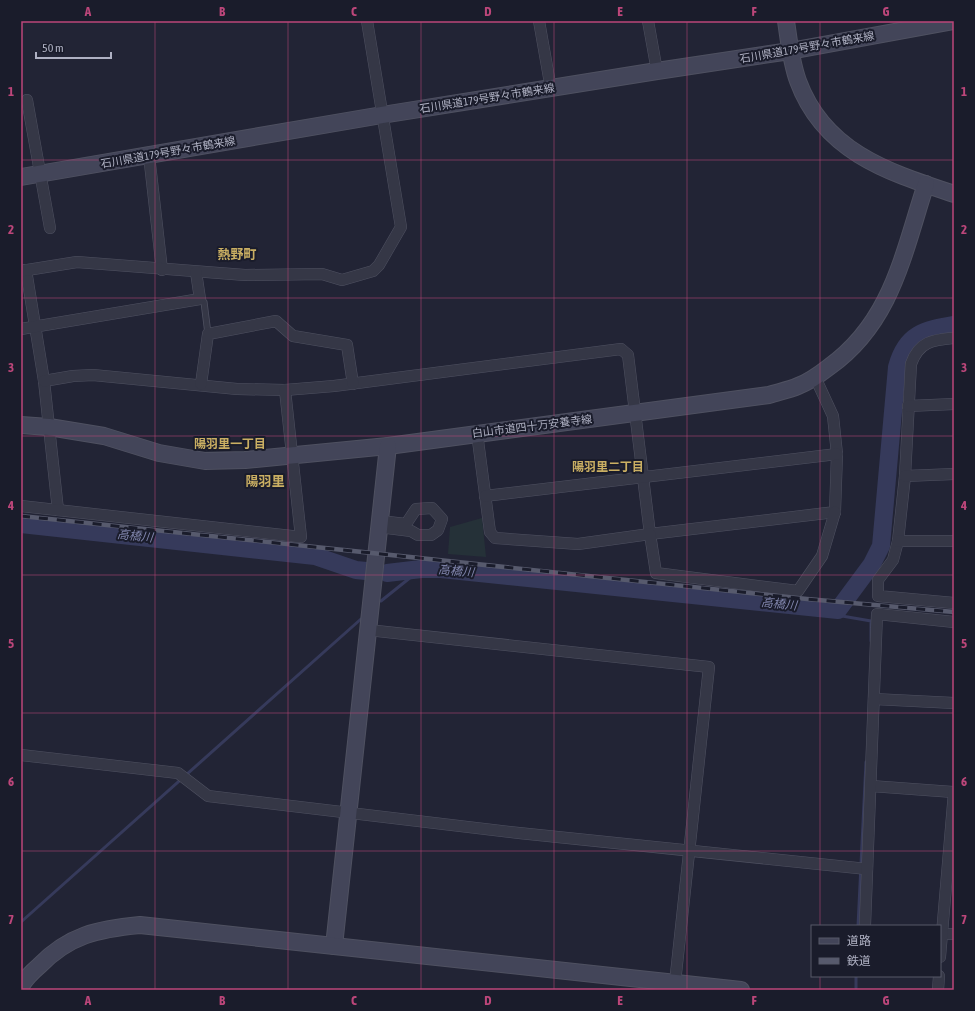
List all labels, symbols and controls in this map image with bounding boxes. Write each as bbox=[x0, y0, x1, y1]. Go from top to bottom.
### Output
text: A bbox=[84, 4, 92, 19]
text: B bbox=[219, 4, 226, 19]
text: C bbox=[351, 4, 357, 19]
text: D bbox=[484, 4, 492, 19]
text: E bbox=[617, 4, 623, 19]
text: F bbox=[751, 4, 757, 19]
text: G bbox=[883, 4, 890, 19]
street label: 石川県道179号野々市鶴来線 bbox=[739, 29, 875, 65]
scale bar bbox=[36, 34, 111, 60]
text: 50 m bbox=[42, 41, 64, 55]
street label: 石川県道179号野々市鶴来線 bbox=[419, 81, 555, 115]
text: 1 bbox=[8, 84, 14, 99]
text: 1 bbox=[961, 84, 967, 99]
street label: 石川県道179号野々市鶴来線 bbox=[100, 134, 236, 170]
text: 2 bbox=[8, 222, 14, 237]
text: 2 bbox=[961, 222, 967, 237]
district label: 熱野町 bbox=[217, 247, 257, 262]
text: 3 bbox=[8, 360, 14, 375]
text: 3 bbox=[961, 360, 967, 375]
street label: 白山市道四十万安養寺線 bbox=[471, 413, 593, 439]
district label: 陽羽里一丁目 bbox=[194, 437, 266, 451]
district label: 陽羽里二丁目 bbox=[572, 460, 644, 474]
district label: 陽羽里 bbox=[245, 474, 285, 489]
text: 4 bbox=[7, 498, 14, 513]
text: 4 bbox=[960, 498, 967, 513]
water label: 高橋川 bbox=[116, 527, 156, 545]
water label: 高橋川 bbox=[437, 562, 477, 580]
water label: 高橋川 bbox=[760, 595, 800, 613]
text: 5 bbox=[8, 636, 14, 651]
text: 5 bbox=[961, 636, 967, 651]
text: 6 bbox=[8, 774, 14, 789]
text: 6 bbox=[961, 774, 967, 789]
text: 7 bbox=[8, 912, 14, 927]
text: 7 bbox=[961, 912, 967, 927]
legend bbox=[811, 925, 941, 977]
text: 道路 bbox=[847, 934, 871, 948]
text: 鉄道 bbox=[847, 954, 871, 968]
text: A bbox=[84, 993, 92, 1008]
text: B bbox=[219, 993, 226, 1008]
text: C bbox=[351, 993, 357, 1008]
text: D bbox=[484, 993, 492, 1008]
text: E bbox=[617, 993, 623, 1008]
text: F bbox=[751, 993, 757, 1008]
text: G bbox=[883, 993, 890, 1008]

